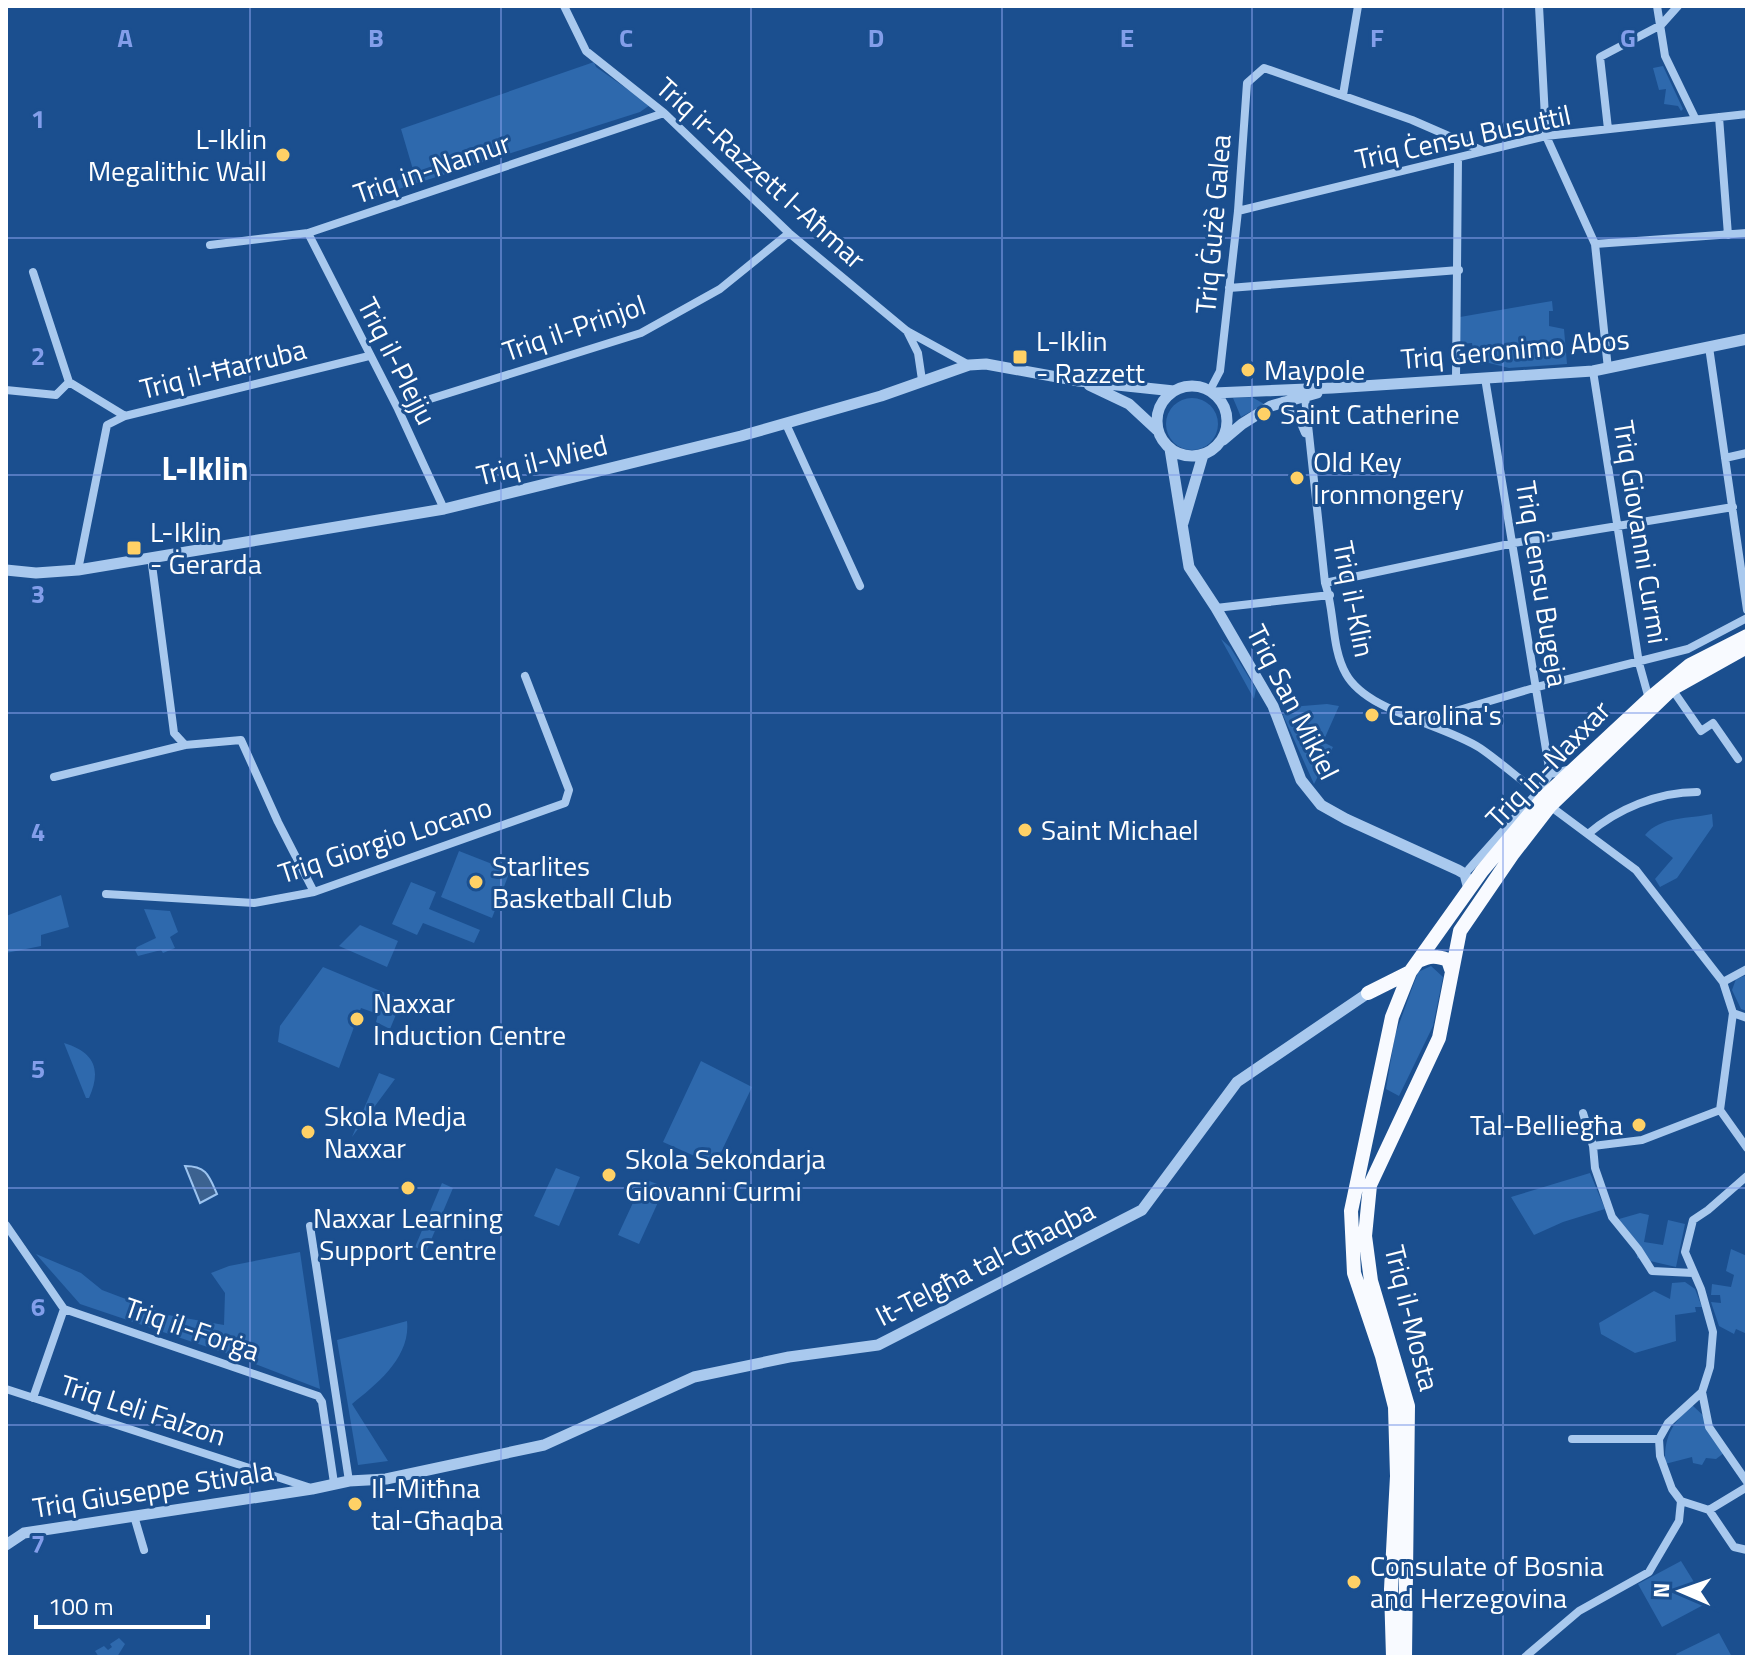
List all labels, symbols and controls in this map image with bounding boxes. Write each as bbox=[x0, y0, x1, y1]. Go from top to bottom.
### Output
text: A bbox=[117, 18, 133, 57]
text: B bbox=[368, 18, 384, 57]
text: C bbox=[619, 18, 633, 57]
text: D bbox=[868, 18, 884, 57]
text: E bbox=[1120, 18, 1134, 57]
text: F bbox=[1370, 18, 1384, 57]
text: G bbox=[1620, 18, 1636, 57]
street label: Triq ir-Razzett l-Aħmar bbox=[647, 66, 876, 279]
street label: Triq Ċensu Busuttil bbox=[1351, 93, 1575, 180]
text: 1 bbox=[31, 99, 45, 138]
place label: L-Iklin Megalithic Wall bbox=[88, 117, 267, 192]
street label: Triq in-Namur bbox=[348, 121, 516, 214]
street label: Triq Ġużè Galea bbox=[1183, 132, 1242, 315]
marker: L-Iklin Megalithic Wall bbox=[274, 146, 292, 164]
street label: Triq il-Prinjol bbox=[497, 283, 651, 372]
street label: Triq il-Plejju bbox=[347, 289, 448, 432]
street label: Triq Geronimo Abos bbox=[1399, 317, 1631, 380]
place label: L-Iklin - Razzett bbox=[1036, 319, 1145, 394]
street label: Triq il-Ħarruba bbox=[135, 327, 311, 410]
text: 2 bbox=[31, 336, 45, 375]
marker: L-Iklin - Razzett bbox=[1011, 348, 1029, 366]
place label: Maypole bbox=[1264, 348, 1365, 391]
marker: Maypole bbox=[1239, 361, 1257, 379]
place label: Saint Catherine bbox=[1280, 392, 1460, 435]
marker: Saint Catherine bbox=[1255, 405, 1273, 423]
street label: Triq Giovanni Curmi bbox=[1603, 417, 1680, 647]
street label: Triq il-Wied bbox=[472, 423, 612, 496]
place label: Old Key Ironmongery bbox=[1313, 440, 1464, 515]
district label: L-Iklin bbox=[162, 444, 248, 492]
marker: Old Key Ironmongery bbox=[1288, 469, 1306, 487]
street label: Triq Ċensu Bugeja bbox=[1505, 478, 1580, 690]
place label: L-Iklin - Ġerarda bbox=[150, 510, 262, 585]
street label: Triq il-Klin bbox=[1322, 537, 1387, 661]
marker: L-Iklin - Ġerarda bbox=[125, 539, 143, 557]
text: 3 bbox=[31, 574, 45, 613]
street label: Triq San Mikiel bbox=[1236, 617, 1351, 787]
street label: Triq in-Naxxar bbox=[1475, 689, 1620, 838]
place label: Carolina's bbox=[1388, 693, 1502, 736]
marker: Carolina's bbox=[1363, 706, 1381, 724]
street label: Triq Giorgio Locano bbox=[273, 785, 497, 894]
place label: Saint Michael bbox=[1041, 808, 1199, 851]
text: 4 bbox=[31, 812, 45, 851]
marker: Saint Michael bbox=[1016, 821, 1034, 839]
place label: Starlites Basketball Club bbox=[492, 844, 672, 919]
marker: Starlites Basketball Club bbox=[467, 873, 485, 891]
place label: Naxxar Induction Centre bbox=[373, 981, 566, 1056]
marker: Naxxar Induction Centre bbox=[348, 1010, 366, 1028]
text: 5 bbox=[31, 1049, 45, 1088]
place label: Skola Medja Naxxar bbox=[324, 1094, 466, 1169]
place label: Tal-Belliegħa bbox=[1470, 1103, 1623, 1146]
marker: Tal-Belliegħa bbox=[1630, 1116, 1648, 1134]
marker: Skola Medja Naxxar bbox=[299, 1123, 317, 1141]
place label: Skola Sekondarja Giovanni Curmi bbox=[625, 1137, 826, 1212]
marker: Skola Sekondarja Giovanni Curmi bbox=[600, 1166, 618, 1184]
marker: Naxxar Learning Support Centre bbox=[399, 1179, 417, 1197]
street label: It-Telgħa tal-Għaqba bbox=[867, 1189, 1102, 1336]
place label: Naxxar Learning Support Centre bbox=[313, 1196, 503, 1271]
street label: Triq il-Mosta bbox=[1374, 1240, 1451, 1395]
street label: Triq il-Forġa bbox=[119, 1285, 266, 1372]
text: 6 bbox=[31, 1287, 45, 1326]
street label: Triq Leli Falzon bbox=[55, 1363, 232, 1457]
street label: Triq Giuseppe Stivala bbox=[30, 1448, 276, 1529]
place label: Il-Mitħna tal-Għaqba bbox=[371, 1466, 503, 1541]
marker: Il-Mitħna tal-Għaqba bbox=[346, 1495, 364, 1513]
text: 7 bbox=[31, 1524, 45, 1563]
place label: Consulate of Bosnia and Herzegovina bbox=[1370, 1544, 1604, 1619]
north arrow bbox=[1641, 1551, 1721, 1631]
marker: Consulate of Bosnia and Herzegovina bbox=[1345, 1573, 1363, 1591]
scale bar bbox=[36, 1579, 208, 1629]
text: N bbox=[1644, 1582, 1678, 1599]
text: 100 m bbox=[48, 1588, 114, 1624]

